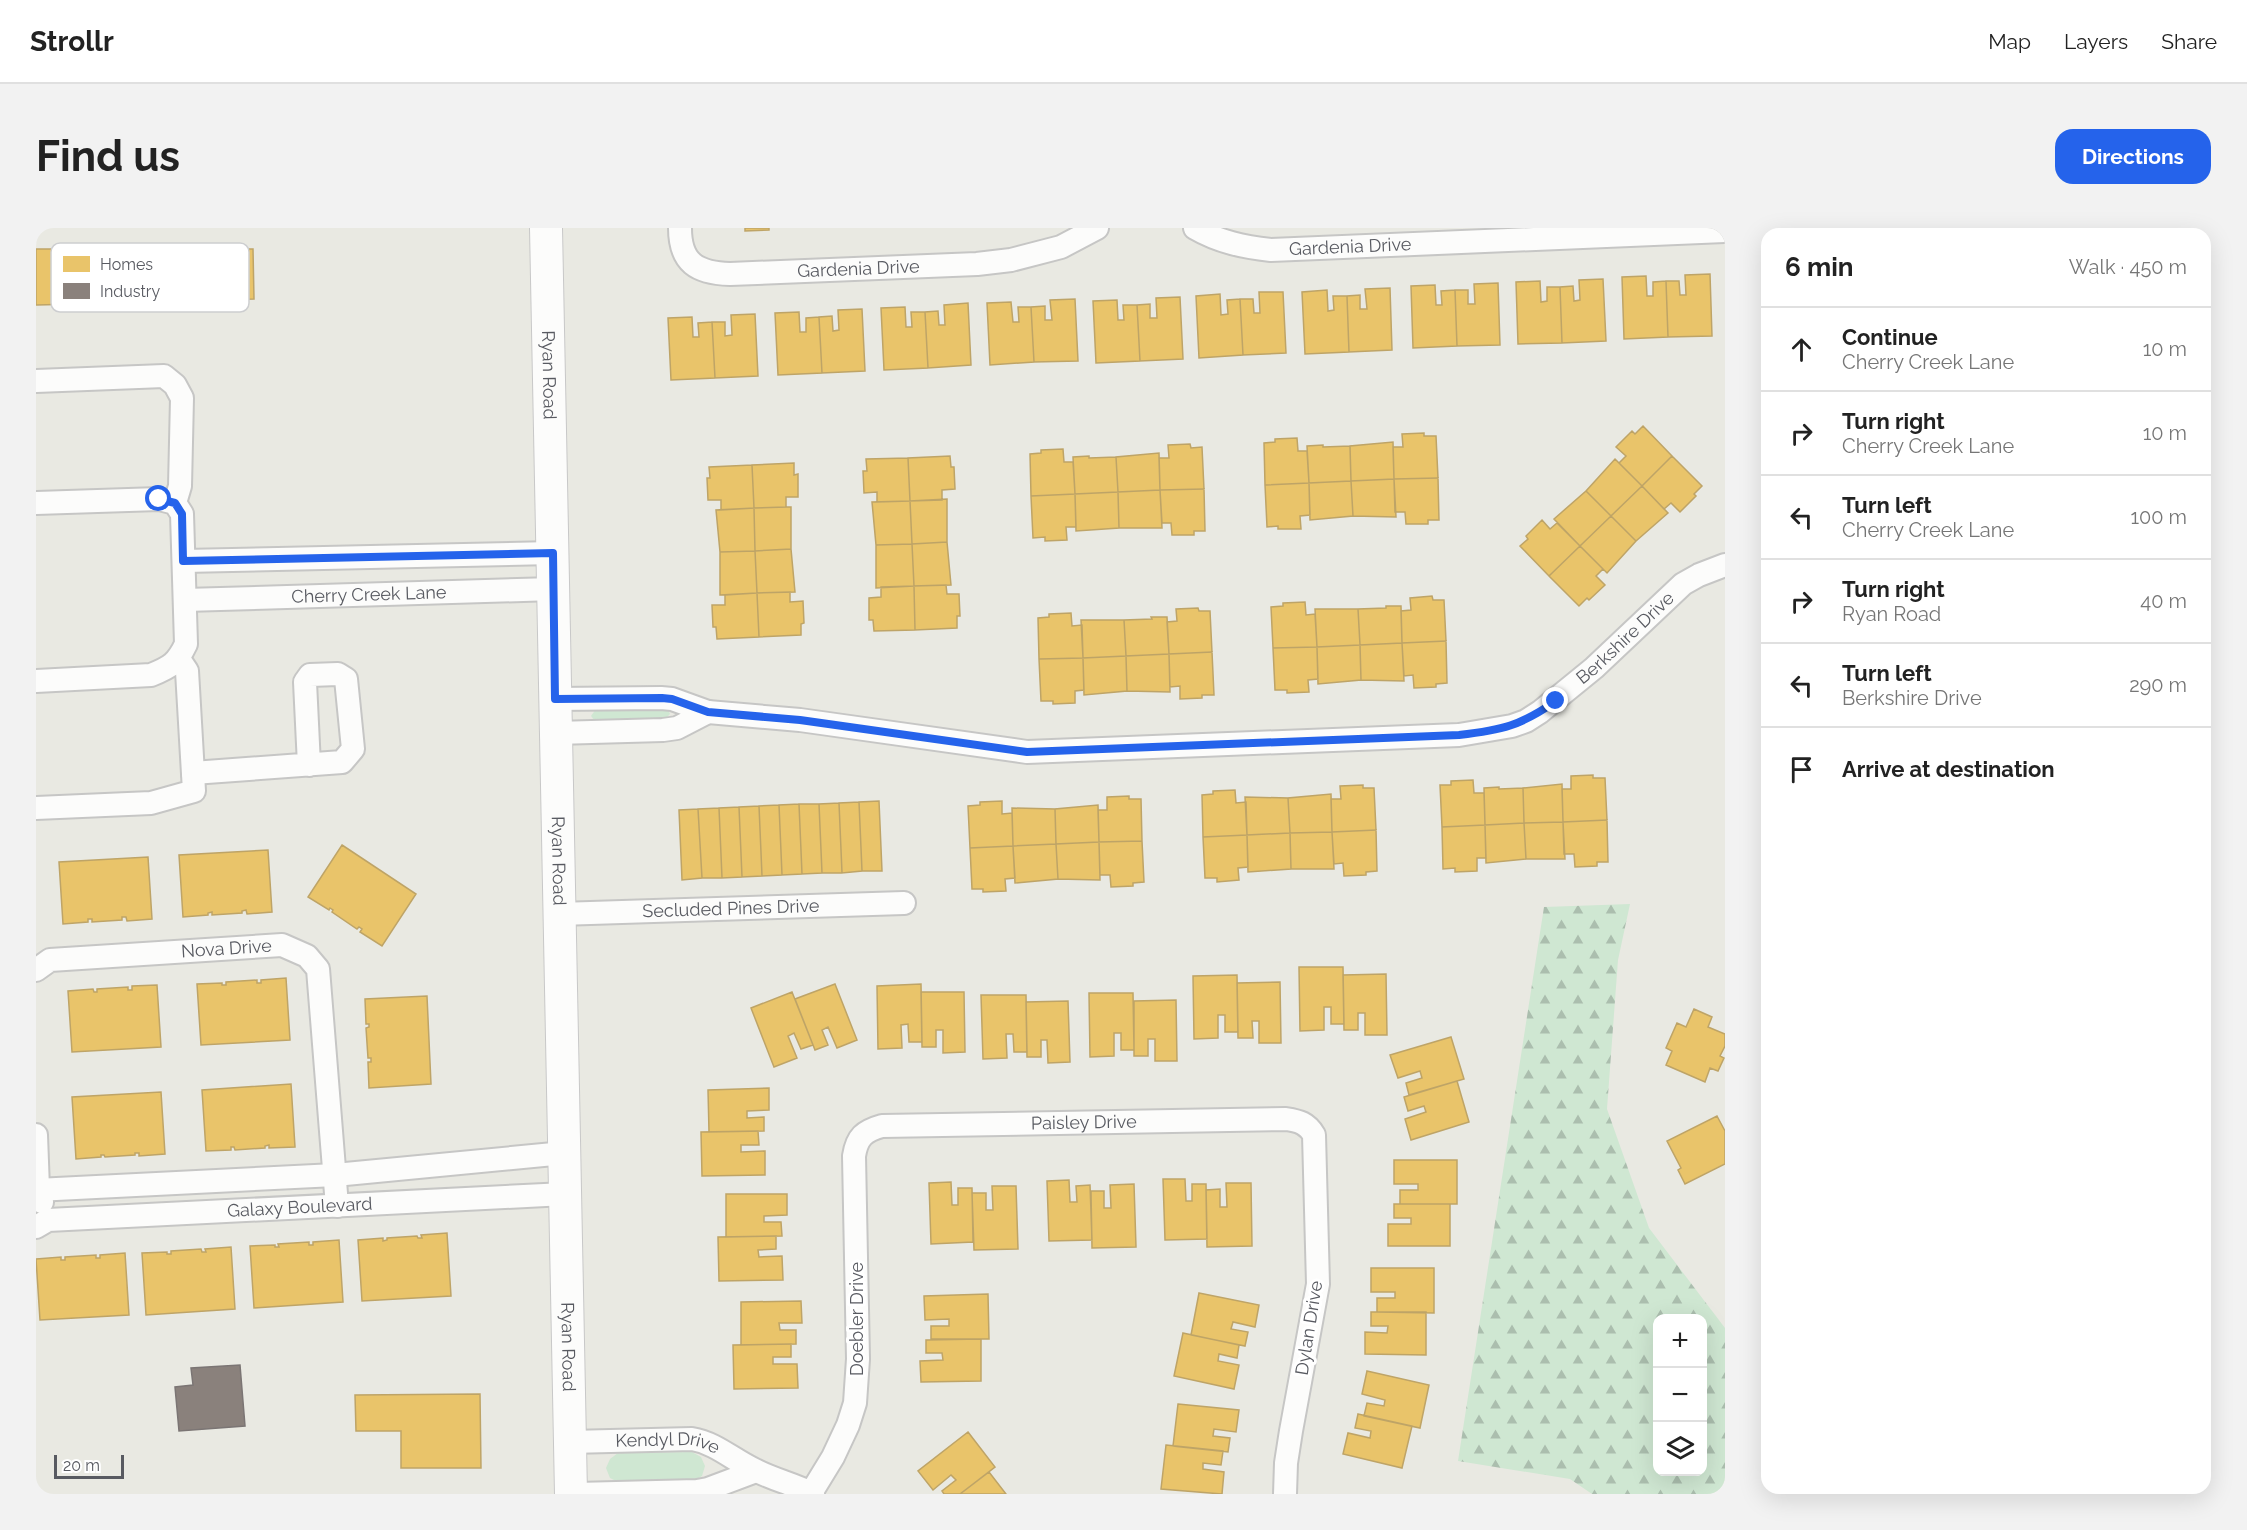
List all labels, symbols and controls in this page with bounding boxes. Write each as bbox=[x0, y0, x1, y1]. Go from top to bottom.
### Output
text: Strollr bbox=[30, 25, 114, 58]
text: Map bbox=[1988, 29, 2031, 54]
text: Layers bbox=[2064, 29, 2128, 54]
text: Share bbox=[2161, 29, 2217, 54]
button: Directions bbox=[2055, 129, 2211, 184]
text: Find us bbox=[36, 132, 180, 181]
street label: Gardenia Drive bbox=[1289, 233, 1412, 259]
legend bbox=[51, 243, 249, 312]
text: 6 min bbox=[1785, 252, 1854, 282]
text: Homes bbox=[100, 255, 153, 274]
street label: Gardenia Drive bbox=[797, 255, 920, 281]
text: Walk · 450 m bbox=[2069, 255, 2187, 279]
text: Industry bbox=[100, 282, 160, 301]
text: Continue bbox=[1842, 324, 1938, 350]
street label: Ryan Road bbox=[538, 330, 561, 420]
icon: ahead bbox=[1785, 333, 1818, 366]
text: 10 m bbox=[2143, 337, 2187, 361]
text: Cherry Creek Lane bbox=[1842, 350, 2014, 374]
text: Turn right bbox=[1842, 408, 1945, 434]
icon: right bbox=[1785, 417, 1818, 450]
text: 10 m bbox=[2143, 421, 2187, 445]
text: Cherry Creek Lane bbox=[1842, 434, 2014, 458]
route start bbox=[145, 485, 171, 511]
text: Turn left bbox=[1842, 492, 1932, 518]
icon: left bbox=[1785, 501, 1818, 534]
text: 100 m bbox=[2130, 505, 2187, 529]
text: Cherry Creek Lane bbox=[1842, 518, 2014, 542]
text: Turn right bbox=[1842, 576, 1945, 602]
street label: Cherry Creek Lane bbox=[291, 581, 447, 607]
icon: right bbox=[1785, 585, 1818, 618]
street label: Berkshire Drive bbox=[1572, 587, 1678, 688]
text: 40 m bbox=[2140, 589, 2187, 613]
text: Ryan Road bbox=[1842, 602, 1941, 626]
text: Turn left bbox=[1842, 660, 1932, 686]
icon: left bbox=[1785, 669, 1818, 702]
text: 290 m bbox=[2129, 673, 2187, 697]
text: Berkshire Drive bbox=[1842, 686, 1982, 710]
route end bbox=[1542, 687, 1568, 713]
icon: arrive bbox=[1785, 753, 1818, 786]
text: Arrive at destination bbox=[1842, 756, 2055, 782]
street label: Ryan Road bbox=[548, 816, 570, 906]
street label: Secluded Pines Drive bbox=[642, 895, 820, 921]
street label: Nova Drive bbox=[180, 935, 273, 962]
street label: Paisley Drive bbox=[1031, 1111, 1137, 1133]
street label: Galaxy Boulevard bbox=[227, 1193, 373, 1221]
street label: Doebler Drive bbox=[846, 1261, 867, 1376]
street label: Dylan Drive bbox=[1291, 1279, 1326, 1377]
street label: Ryan Road bbox=[557, 1302, 580, 1392]
map controls bbox=[1653, 1314, 1707, 1476]
button: + bbox=[1653, 1314, 1707, 1368]
button: − bbox=[1653, 1368, 1707, 1422]
button: layers bbox=[1653, 1422, 1707, 1476]
street label: Kendyl Drive bbox=[615, 1428, 724, 1458]
scale bar bbox=[54, 1452, 124, 1480]
text: 20 m bbox=[63, 1456, 100, 1475]

